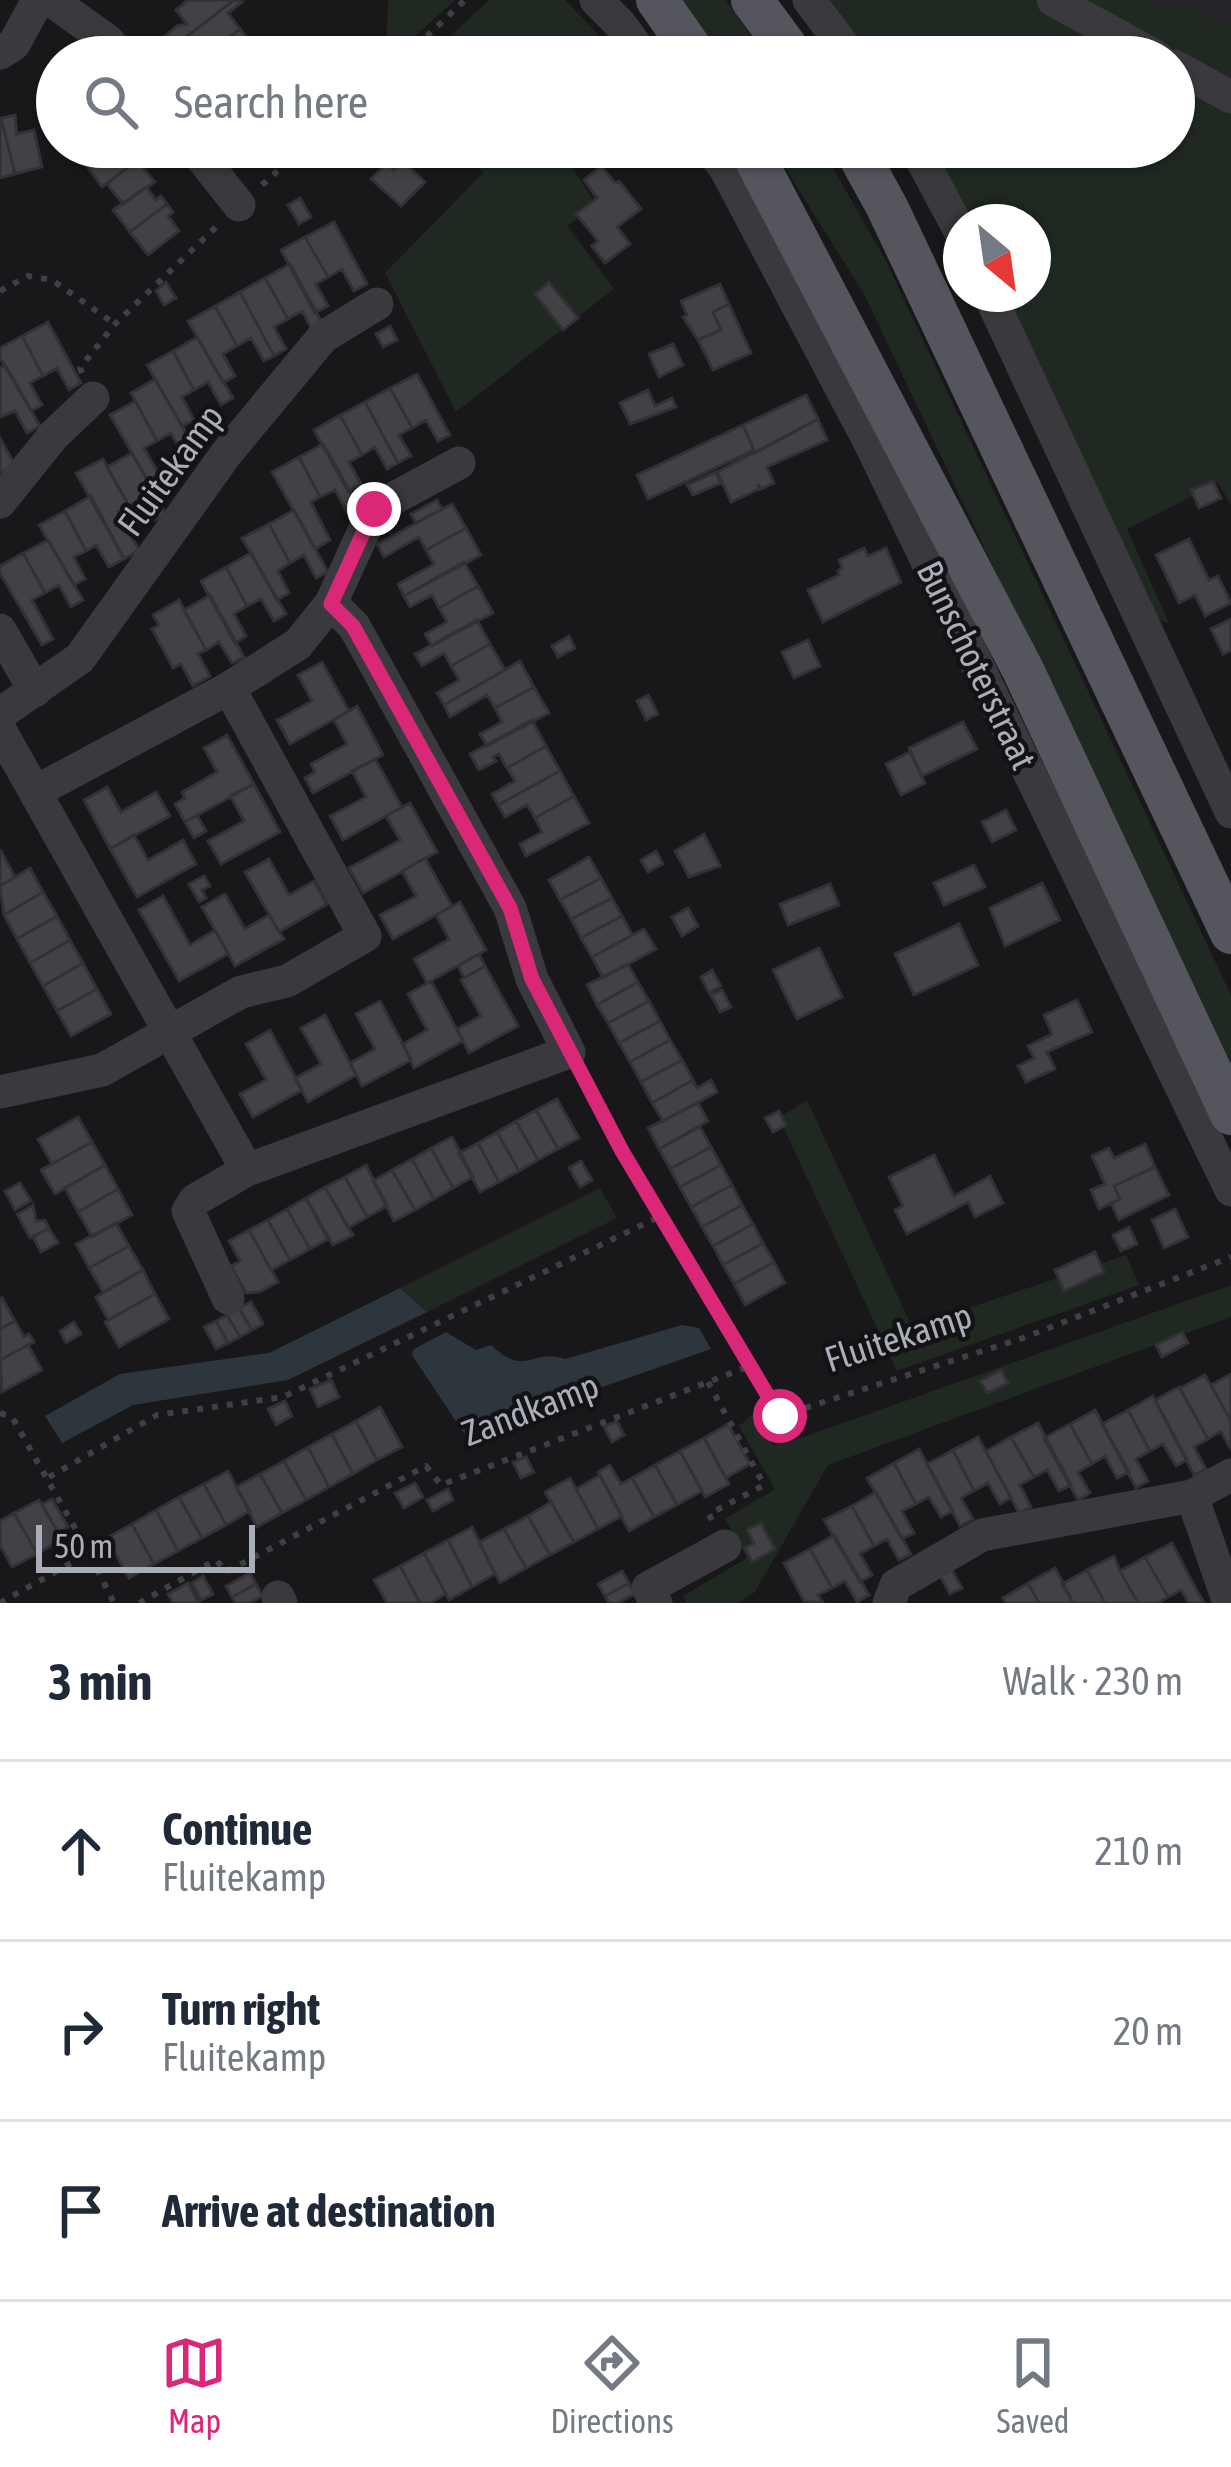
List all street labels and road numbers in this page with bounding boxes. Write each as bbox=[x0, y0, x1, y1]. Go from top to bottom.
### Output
street label: Fluitekamp bbox=[108, 396, 232, 544]
street label: Bunschoterstraat bbox=[909, 554, 1045, 776]
street label: Fluitekamp bbox=[819, 1294, 977, 1380]
street label: Zandkamp bbox=[456, 1364, 604, 1454]

